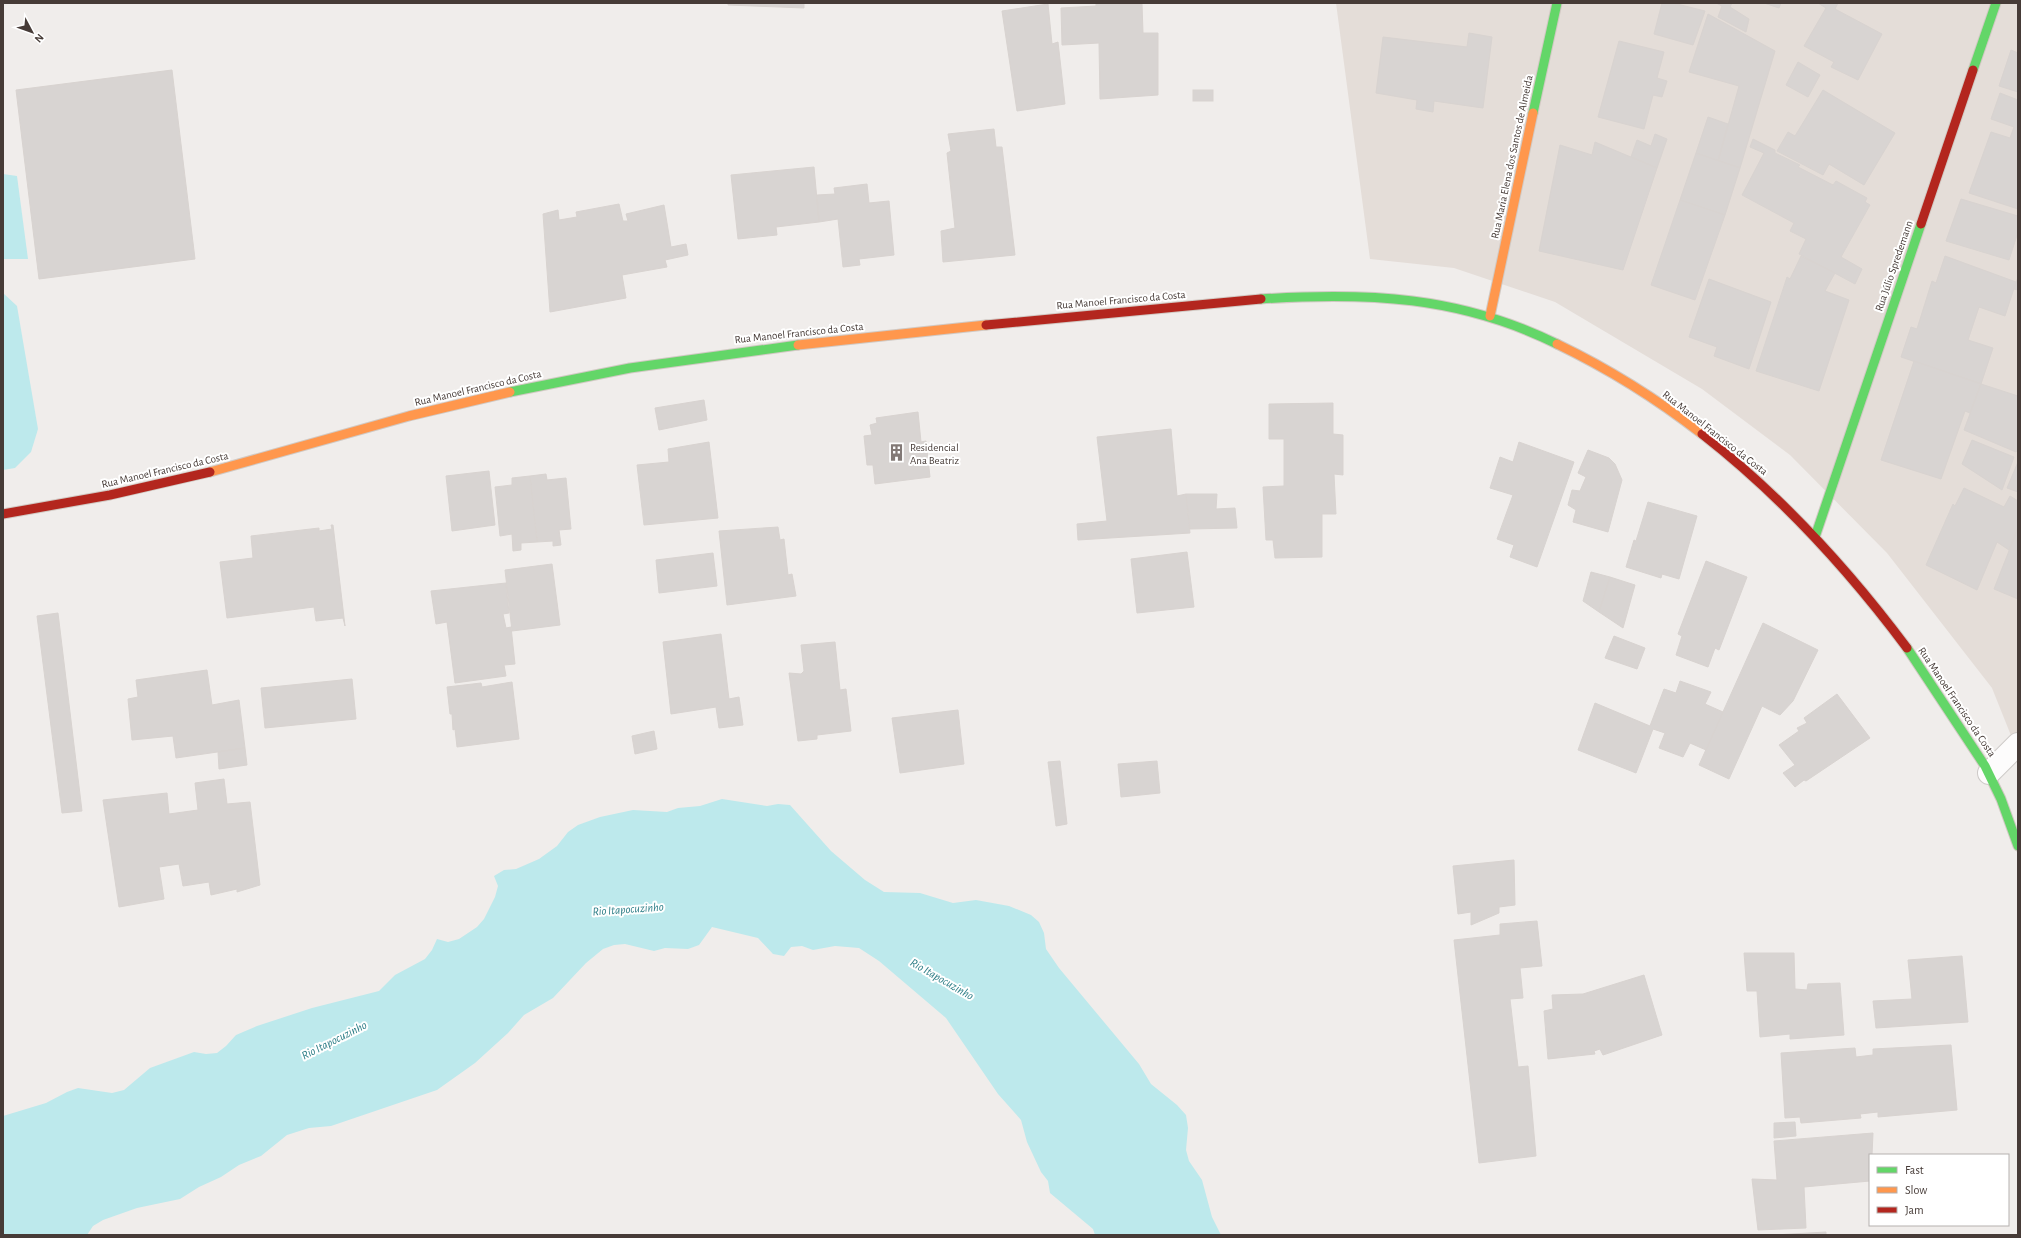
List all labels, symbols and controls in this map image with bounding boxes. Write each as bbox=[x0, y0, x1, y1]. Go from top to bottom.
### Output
north arrow bbox=[12, 12, 52, 52]
text: N bbox=[33, 32, 46, 45]
street label: Rua Maria Elena dos Santos de Almeida bbox=[1489, 74, 1535, 240]
street label: Rua Júlio Spredemann bbox=[1873, 219, 1915, 313]
street label: Rua Manoel Francisco da Costa bbox=[1056, 289, 1186, 311]
street label: Rua Manoel Francisco da Costa bbox=[734, 321, 864, 345]
street label: Rua Manoel Francisco da Costa bbox=[414, 368, 542, 408]
street label: Rua Manoel Francisco da Costa bbox=[1661, 389, 1769, 477]
place label: Residencial Ana Beatriz bbox=[910, 442, 959, 466]
building icon: Residencial Ana Beatriz bbox=[887, 443, 907, 463]
street label: Rua Manoel Francisco da Costa bbox=[101, 450, 229, 490]
street label: Rua Manoel Francisco da Costa bbox=[1916, 645, 1998, 759]
water label: Rio Itapocuzinho bbox=[592, 901, 664, 918]
water label: Rio Itapocuzinho bbox=[908, 956, 976, 1003]
water label: Rio Itapocuzinho bbox=[300, 1018, 369, 1062]
legend bbox=[1869, 1154, 2009, 1226]
text: Fast bbox=[1905, 1164, 1924, 1176]
text: Slow bbox=[1905, 1184, 1927, 1196]
text: Jam bbox=[1905, 1204, 1924, 1216]

